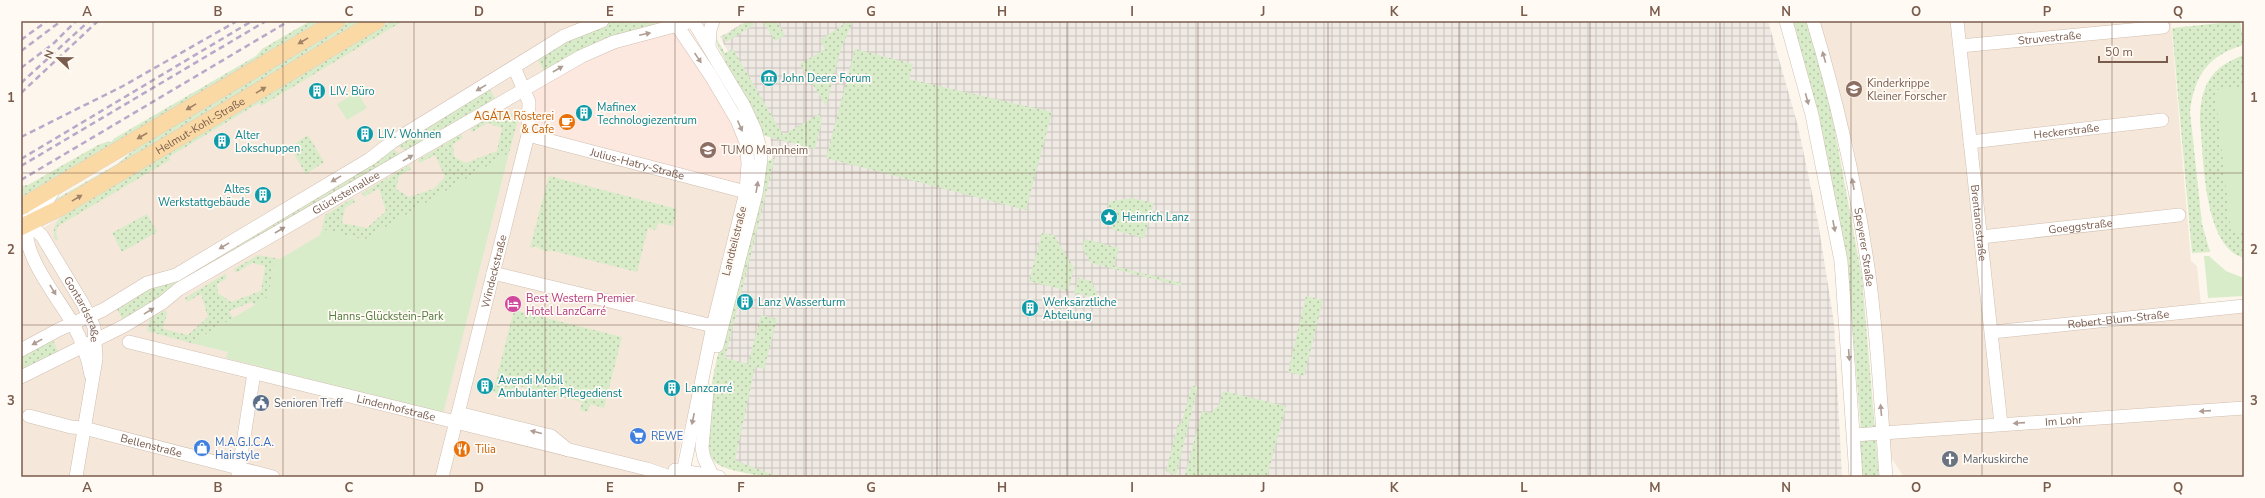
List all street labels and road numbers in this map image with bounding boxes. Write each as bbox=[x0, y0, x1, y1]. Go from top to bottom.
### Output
street label: Struvestraße bbox=[2017, 28, 2082, 49]
street label: Helmut-Kohl-Straße bbox=[153, 94, 248, 158]
street label: Heckerstraße bbox=[2033, 120, 2100, 143]
street label: Julius-Hatry-Straße bbox=[587, 144, 686, 184]
street label: Glücksteinallee bbox=[309, 168, 383, 218]
street label: Brentanostraße bbox=[1967, 184, 1990, 262]
street label: Landteilstraße bbox=[719, 205, 750, 278]
street label: Speyerer Straße bbox=[1850, 206, 1877, 288]
street label: Goeggstraße bbox=[2048, 215, 2113, 237]
street label: Windeckstraße bbox=[478, 233, 511, 310]
street label: Gontardstraße bbox=[60, 274, 102, 343]
street label: Robert-Blum-Straße bbox=[2067, 307, 2170, 332]
street label: Lindenhofstraße bbox=[355, 391, 437, 425]
street label: Im Lohr bbox=[2044, 412, 2083, 430]
street label: Bellenstraße bbox=[119, 431, 184, 461]

